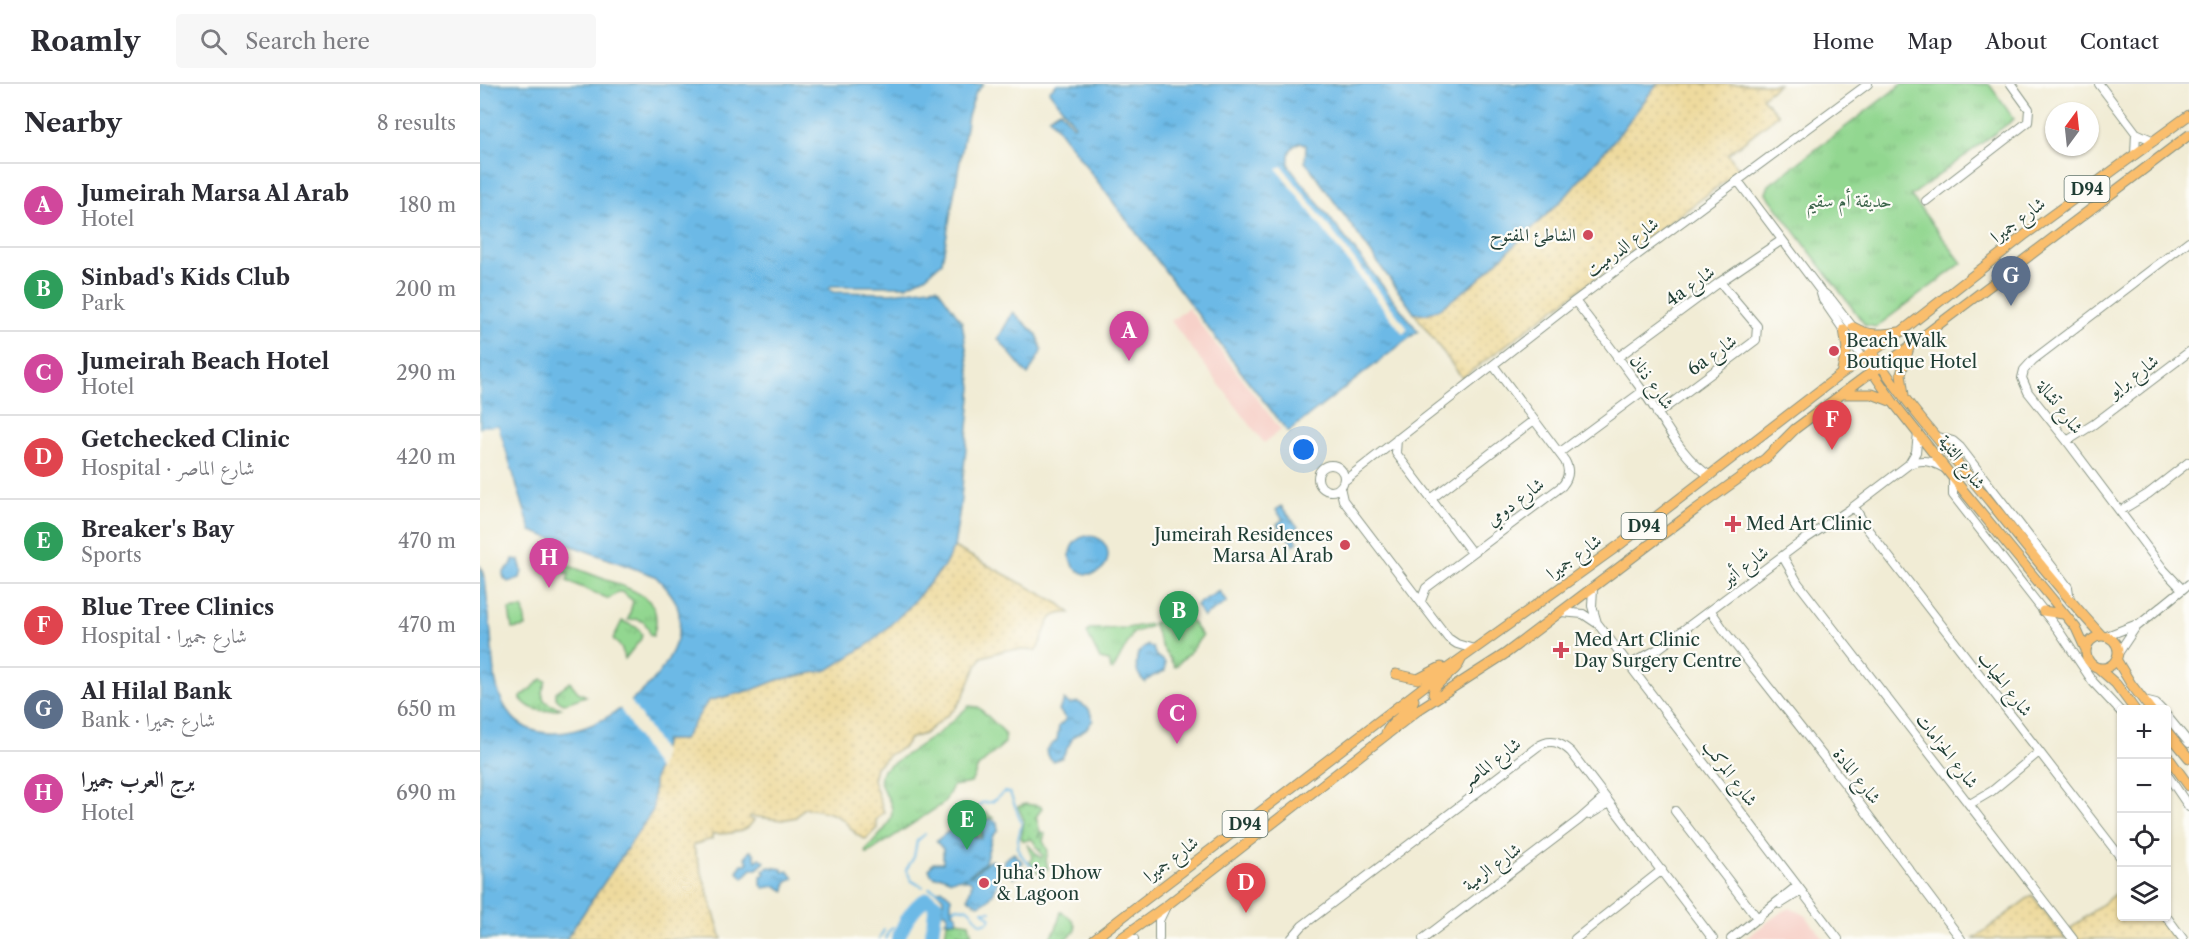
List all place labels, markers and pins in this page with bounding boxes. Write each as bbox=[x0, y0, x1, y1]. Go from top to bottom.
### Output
place label: الشاطئ المفتوح bbox=[1489, 224, 1576, 251]
marker: الشاطئ المفتوح bbox=[1581, 228, 1595, 242]
pin: G bbox=[1992, 256, 2030, 306]
pin: A bbox=[1110, 312, 1148, 361]
place label: Beach Walk Boutique Hotel bbox=[1846, 330, 1977, 373]
marker: Beach Walk Boutique Hotel bbox=[1827, 344, 1841, 358]
pin: F bbox=[1812, 400, 1852, 450]
place label: Med Art Clinic bbox=[1746, 513, 1872, 535]
marker: Med Art Clinic bbox=[1724, 515, 1742, 533]
place label: Jumeirah Residences Marsa Al Arab bbox=[1151, 524, 1333, 567]
pin: H bbox=[530, 538, 568, 588]
marker: Jumeirah Residences Marsa Al Arab bbox=[1338, 538, 1352, 552]
pin: B bbox=[1160, 592, 1198, 641]
place label: Med Art Clinic Day Surgery Centre bbox=[1574, 629, 1742, 672]
marker: Med Art Clinic Day Surgery Centre bbox=[1552, 641, 1570, 659]
pin: C bbox=[1158, 694, 1196, 744]
pin: E bbox=[948, 800, 986, 850]
place label: Juha’s Dhow & Lagoon bbox=[993, 862, 1103, 905]
pin: D bbox=[1226, 864, 1266, 913]
marker: Juha’s Dhow & Lagoon bbox=[977, 876, 991, 890]

